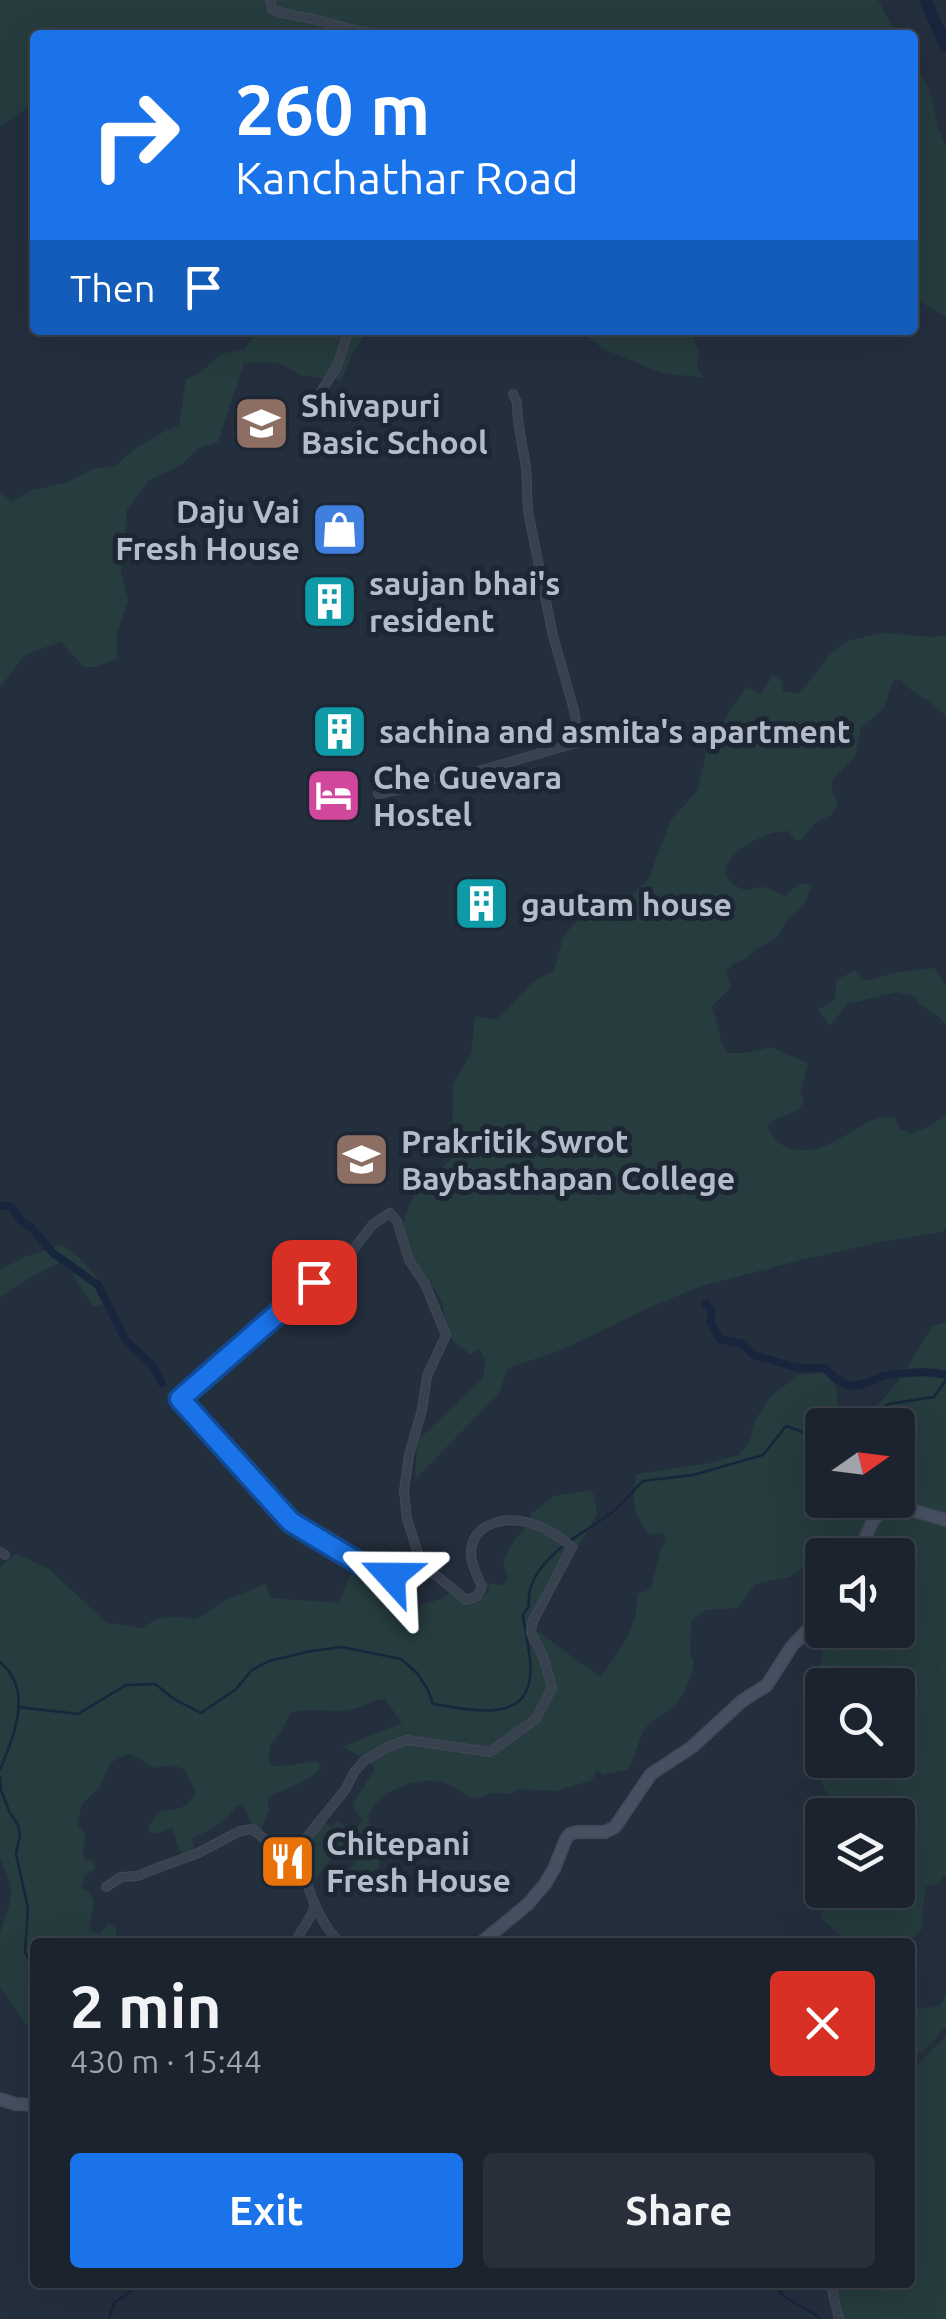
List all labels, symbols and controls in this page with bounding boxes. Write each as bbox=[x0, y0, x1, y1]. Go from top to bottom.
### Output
icon: right bbox=[70, 70, 200, 200]
text: 260 m bbox=[235, 70, 430, 148]
text: Kanchathar Road bbox=[235, 152, 579, 203]
icon: arrive bbox=[176, 260, 231, 315]
text: Then bbox=[70, 267, 156, 309]
place label: Shivapuri Basic School bbox=[301, 387, 488, 460]
school or university icon: Shivapuri Basic School bbox=[232, 393, 292, 453]
place label: Daju Vai Fresh House bbox=[115, 493, 300, 566]
shop icon: Daju Vai Fresh House bbox=[309, 499, 369, 559]
place label: saujan bhai's resident bbox=[369, 565, 560, 638]
building icon: saujan bhai's resident bbox=[300, 571, 360, 631]
building icon: sachina and asmita's apartment bbox=[310, 701, 370, 761]
place label: sachina and asmita's apartment bbox=[379, 713, 850, 749]
place label: Che Guevara Hostel bbox=[373, 759, 562, 832]
hotel icon: Che Guevara Hostel bbox=[304, 765, 364, 825]
building icon: gautam house bbox=[452, 874, 512, 934]
place label: gautam house bbox=[521, 886, 732, 922]
place label: Prakritik Swrot Baybasthapan College bbox=[401, 1123, 735, 1196]
school or university icon: Prakritik Swrot Baybasthapan College bbox=[332, 1129, 392, 1189]
pin bbox=[272, 1240, 357, 1325]
icon: arrive bbox=[287, 1255, 342, 1310]
north arrow bbox=[805, 1408, 915, 1518]
map controls bbox=[805, 1408, 915, 1908]
position arrow bbox=[339, 1524, 443, 1628]
button: sound bbox=[805, 1538, 915, 1648]
button: search bbox=[805, 1668, 915, 1778]
button: layers bbox=[805, 1798, 915, 1908]
place label: Chitepani Fresh House bbox=[326, 1825, 511, 1898]
restaurant icon: Chitepani Fresh House bbox=[257, 1831, 317, 1891]
button: close bbox=[770, 1971, 875, 2076]
text: 2 min bbox=[70, 1972, 222, 2039]
text: 430 m · 15:44 bbox=[70, 2043, 262, 2079]
button: Exit bbox=[70, 2153, 463, 2268]
button: Share bbox=[483, 2153, 875, 2268]

